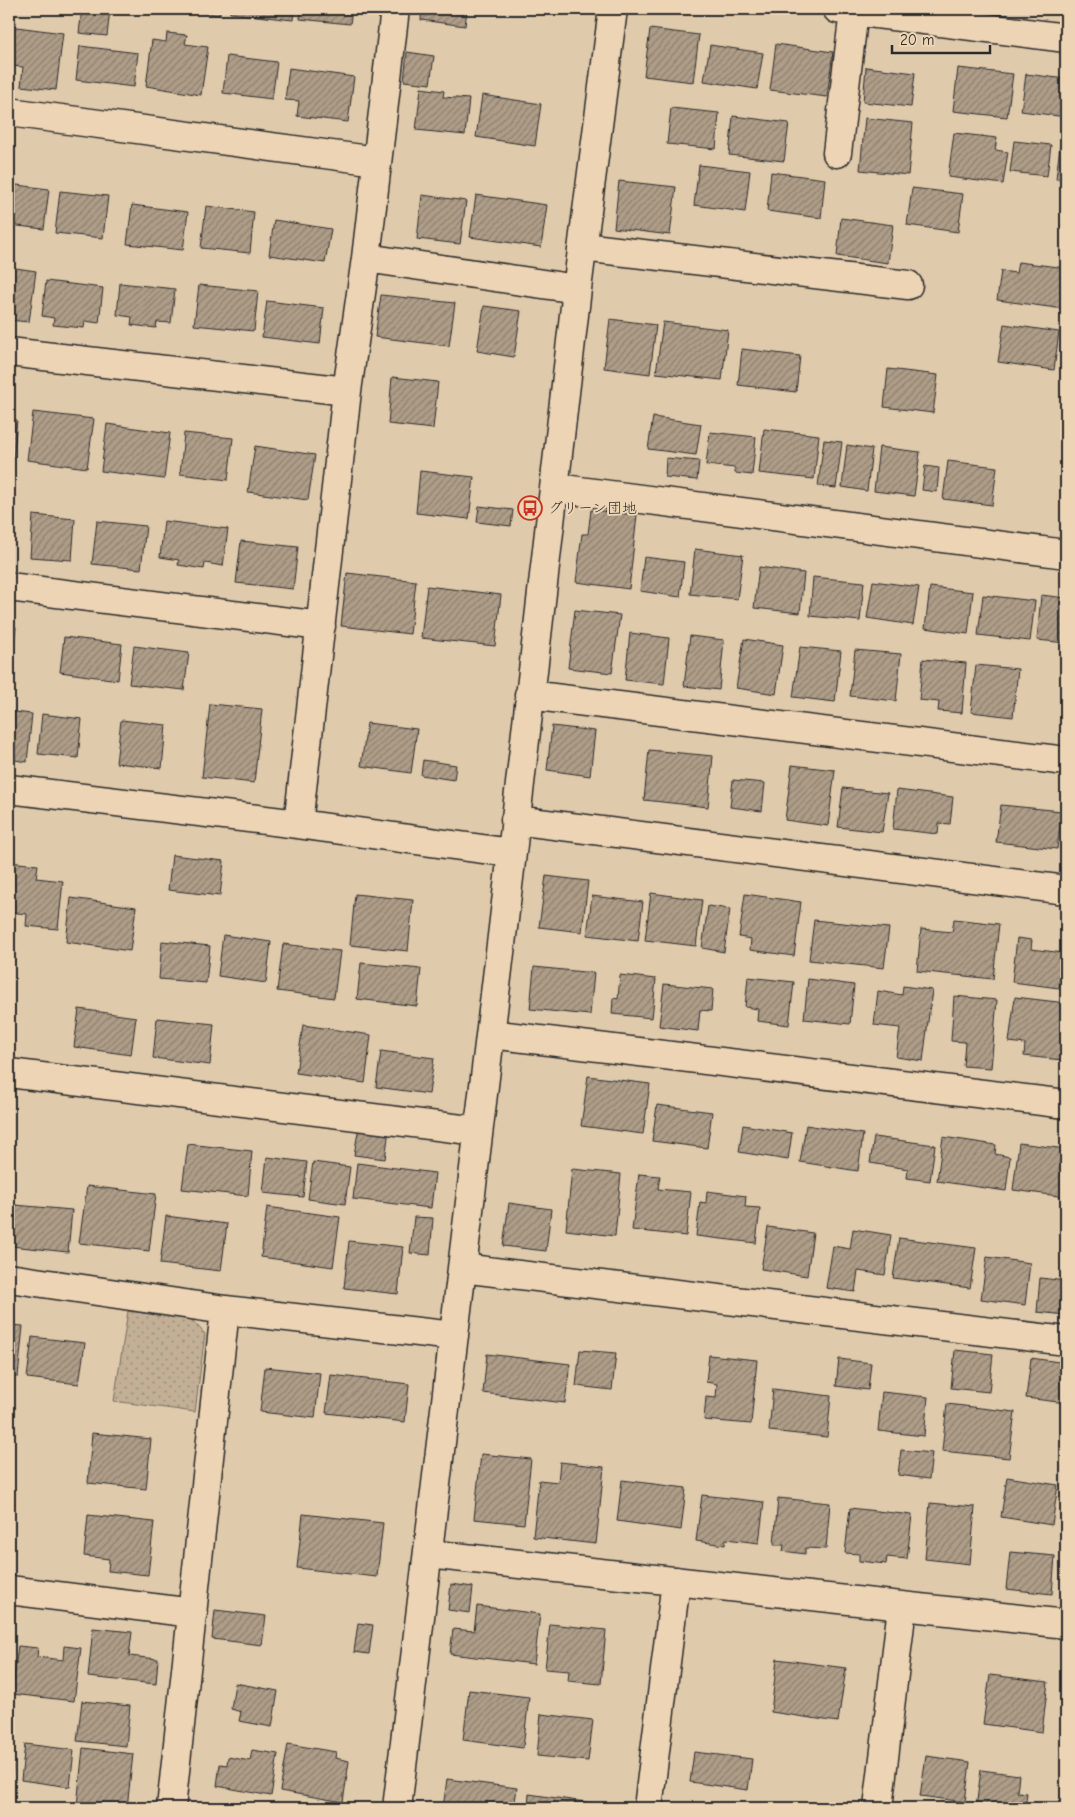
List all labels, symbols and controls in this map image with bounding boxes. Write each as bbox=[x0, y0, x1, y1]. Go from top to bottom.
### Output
scale bar bbox=[892, 22, 990, 54]
text: 20 m bbox=[900, 31, 934, 49]
bus stop icon: グリーン団地 bbox=[517, 495, 543, 521]
place label: グリーン団地 bbox=[548, 499, 637, 517]

